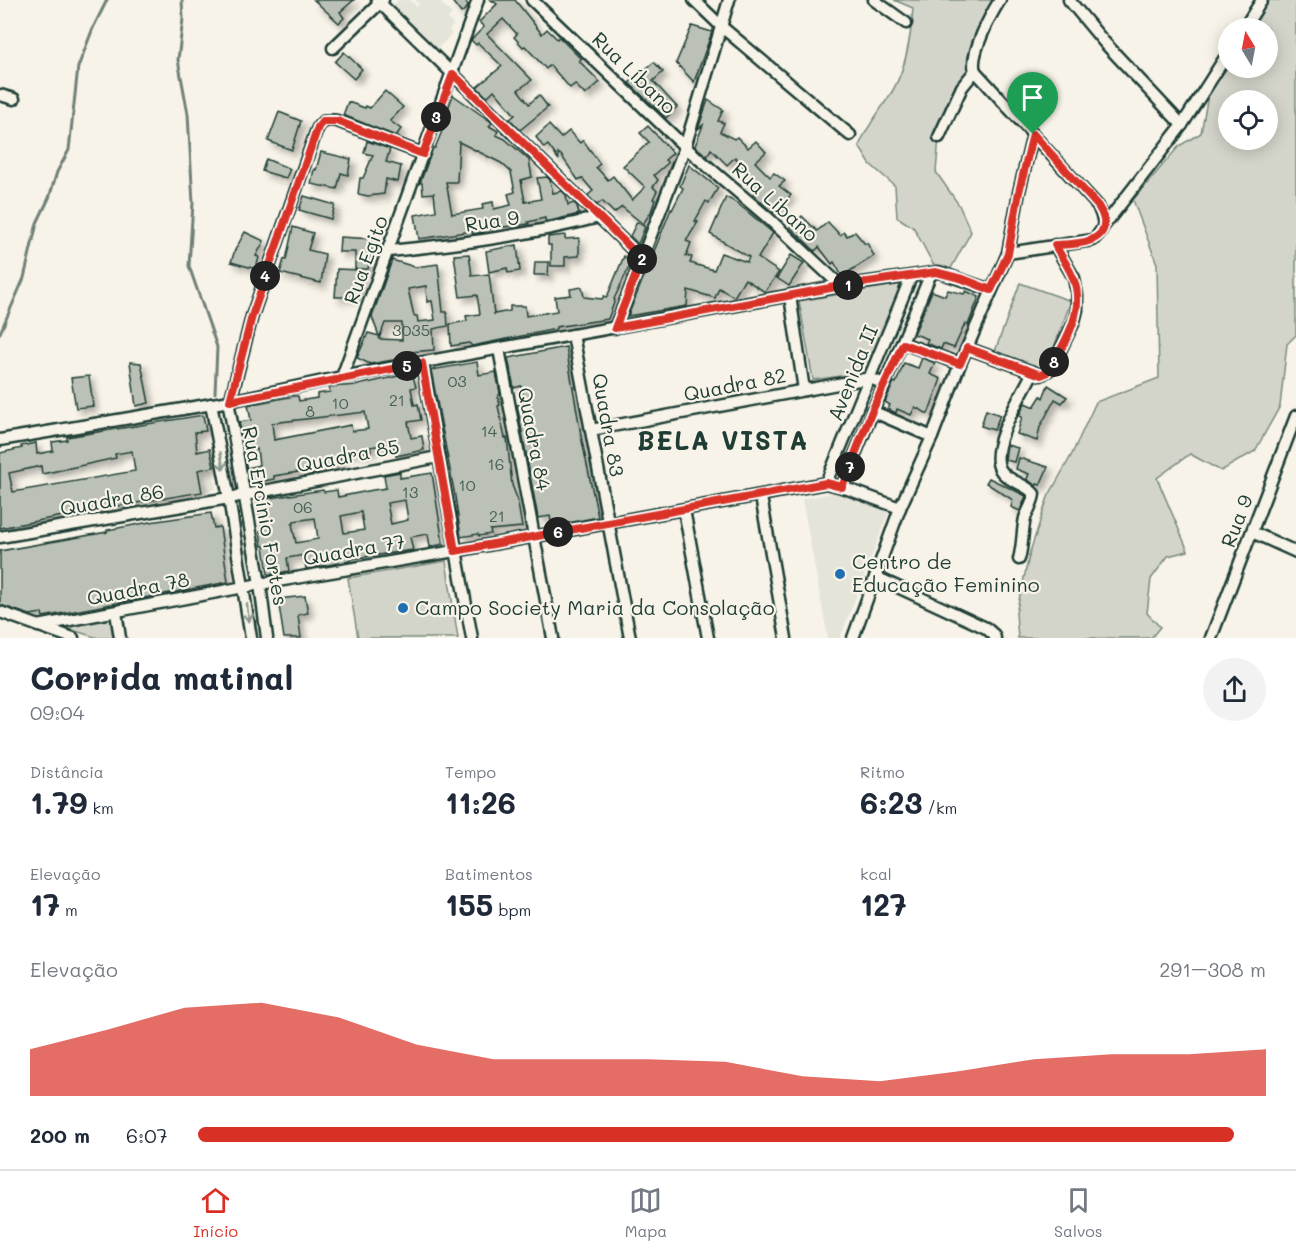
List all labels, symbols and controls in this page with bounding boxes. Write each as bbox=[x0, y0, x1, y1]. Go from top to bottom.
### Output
north arrow bbox=[1218, 18, 1278, 78]
map controls bbox=[1218, 18, 1278, 150]
street label: Rua Líbano bbox=[587, 26, 683, 119]
pin bbox=[1007, 72, 1058, 134]
icon: arrive bbox=[1016, 81, 1049, 114]
button: locate bbox=[1218, 90, 1278, 150]
pin: 3 bbox=[421, 102, 451, 132]
text: 3 bbox=[431, 106, 441, 127]
street label: Rua Libano bbox=[727, 156, 824, 247]
street label: Rua 9 bbox=[463, 203, 521, 237]
street label: Rua Egito bbox=[337, 212, 393, 308]
pin: 2 bbox=[627, 244, 657, 274]
text: 2 bbox=[638, 248, 646, 269]
pin: 4 bbox=[250, 261, 280, 291]
text: 4 bbox=[260, 265, 270, 286]
pin: 1 bbox=[833, 270, 863, 300]
text: 1 bbox=[844, 274, 852, 295]
house number: 3035 bbox=[392, 319, 430, 340]
street label: Avenida II bbox=[821, 321, 883, 424]
pin: 8 bbox=[1039, 347, 1069, 377]
pin: 5 bbox=[392, 351, 422, 381]
text: 8 bbox=[1049, 351, 1059, 372]
text: 5 bbox=[402, 355, 412, 376]
street label: Quadra 82 bbox=[681, 361, 788, 407]
house number: 03 bbox=[447, 370, 467, 391]
street label: Quadra 83 bbox=[587, 371, 631, 479]
street label: Quadra 84 bbox=[512, 385, 558, 493]
house number: 21 bbox=[389, 389, 405, 410]
house number: 10 bbox=[331, 392, 349, 413]
house number: 8 bbox=[305, 400, 315, 421]
house number: 14 bbox=[481, 420, 498, 441]
district label: BELA VISTA bbox=[637, 423, 809, 457]
street label: Rua Ercínio Fortes bbox=[237, 424, 295, 608]
street label: Quadra 85 bbox=[294, 432, 402, 478]
one-way arrow bbox=[217, 451, 228, 471]
pin: 7 bbox=[835, 452, 865, 482]
house number: 16 bbox=[488, 453, 504, 474]
text: 7 bbox=[846, 456, 854, 477]
house number: 10 bbox=[458, 474, 476, 495]
street label: Quadra 86 bbox=[58, 477, 166, 521]
house number: 13 bbox=[402, 481, 418, 502]
street label: Rua 9 bbox=[1214, 490, 1258, 551]
house number: 06 bbox=[293, 496, 313, 517]
house number: 21 bbox=[489, 505, 505, 526]
pin: 6 bbox=[543, 517, 573, 547]
text: 6 bbox=[553, 521, 563, 542]
street label: Quadra 77 bbox=[301, 527, 407, 571]
place label: Centro de Educação Feminino bbox=[852, 548, 1040, 597]
street label: Quadra 78 bbox=[84, 565, 191, 611]
marker: Centro de Educação Feminino bbox=[833, 567, 847, 581]
place label: Campo Society Maria da Consolação bbox=[415, 594, 775, 620]
marker: Campo Society Maria da Consolação bbox=[396, 601, 410, 615]
one-way arrow bbox=[242, 602, 253, 622]
text: Corrida matinal bbox=[30, 655, 293, 698]
button: share bbox=[1203, 658, 1266, 721]
text: 09:04 bbox=[30, 699, 84, 725]
text: Distância bbox=[30, 761, 104, 782]
text: Tempo bbox=[445, 761, 496, 782]
text: Ritmo bbox=[860, 761, 904, 782]
text: 1.79 bbox=[30, 782, 87, 822]
text: 11:26 bbox=[445, 782, 516, 822]
text: 6:23 bbox=[860, 782, 922, 822]
text: km bbox=[87, 797, 114, 818]
text: /km bbox=[922, 797, 957, 818]
text: Elevação bbox=[30, 863, 100, 884]
text: Batimentos bbox=[445, 863, 533, 884]
text: kcal bbox=[860, 863, 892, 884]
text: 17 bbox=[30, 884, 60, 924]
text: 155 bbox=[445, 884, 493, 924]
text: 127 bbox=[860, 884, 907, 924]
text: m bbox=[60, 899, 78, 920]
text: bpm bbox=[493, 899, 531, 920]
text: Elevação bbox=[30, 956, 118, 982]
text: 291–308 m bbox=[1159, 956, 1266, 982]
text: 200 m bbox=[30, 1122, 90, 1148]
text: 6:07 bbox=[126, 1122, 168, 1148]
tab: Início bbox=[193, 1184, 238, 1241]
tab: Mapa bbox=[625, 1184, 667, 1241]
tab: Salvos bbox=[1054, 1184, 1103, 1241]

